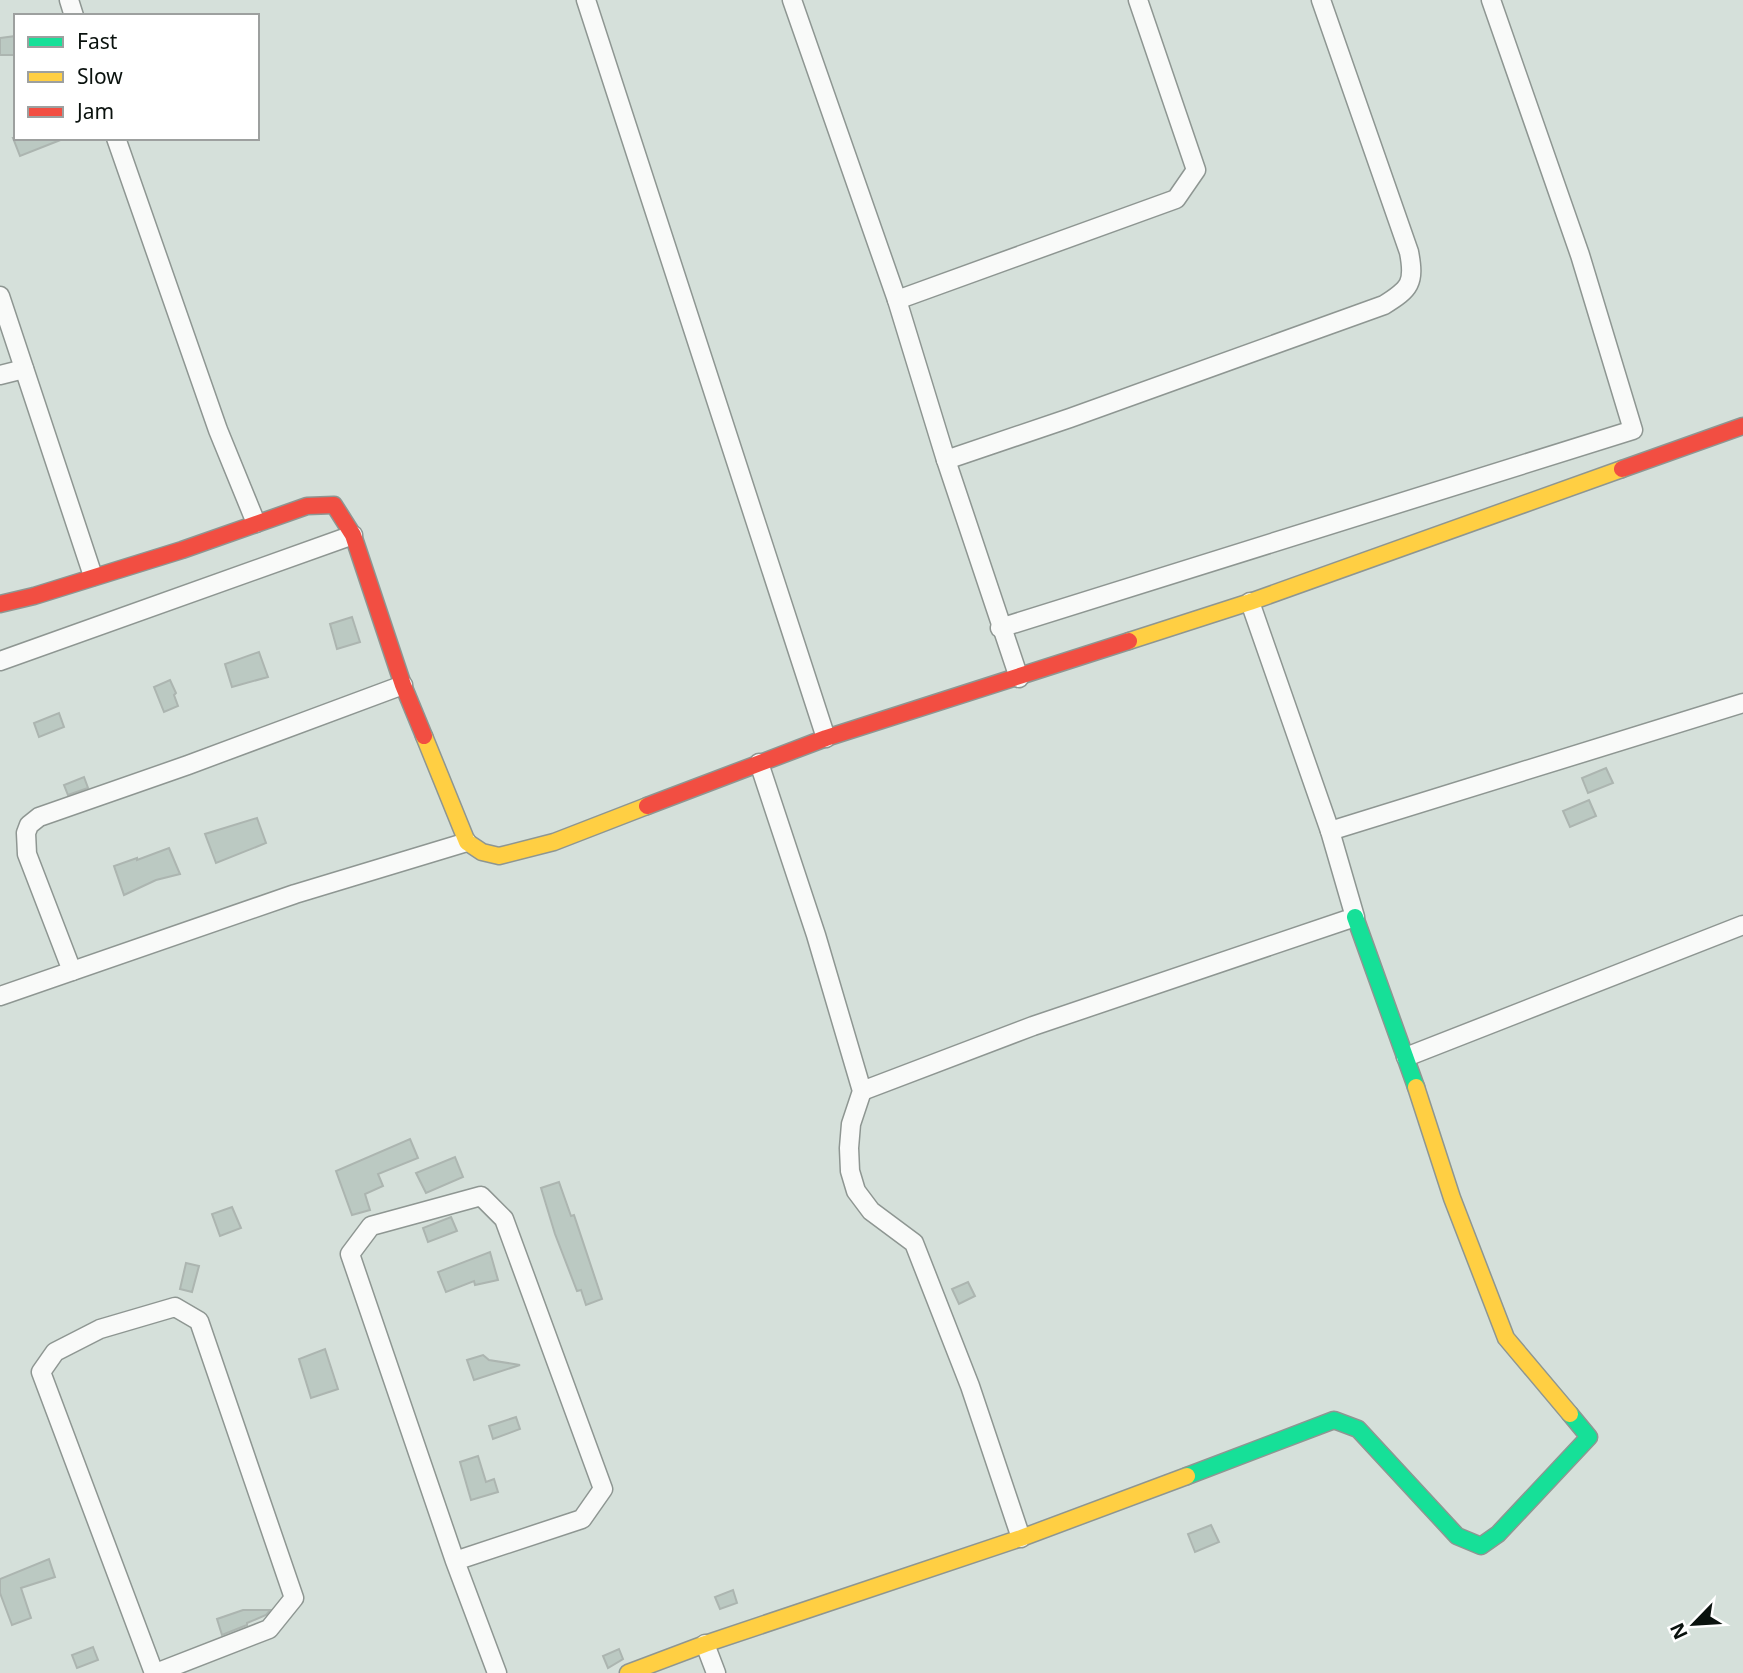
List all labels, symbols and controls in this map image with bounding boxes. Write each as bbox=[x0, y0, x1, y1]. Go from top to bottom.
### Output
legend bbox=[14, 14, 259, 140]
text: Fast bbox=[77, 27, 118, 55]
text: Slow bbox=[77, 62, 123, 90]
text: Jam bbox=[75, 97, 114, 125]
north arrow bbox=[1659, 1589, 1729, 1659]
text: N bbox=[1664, 1619, 1694, 1644]

